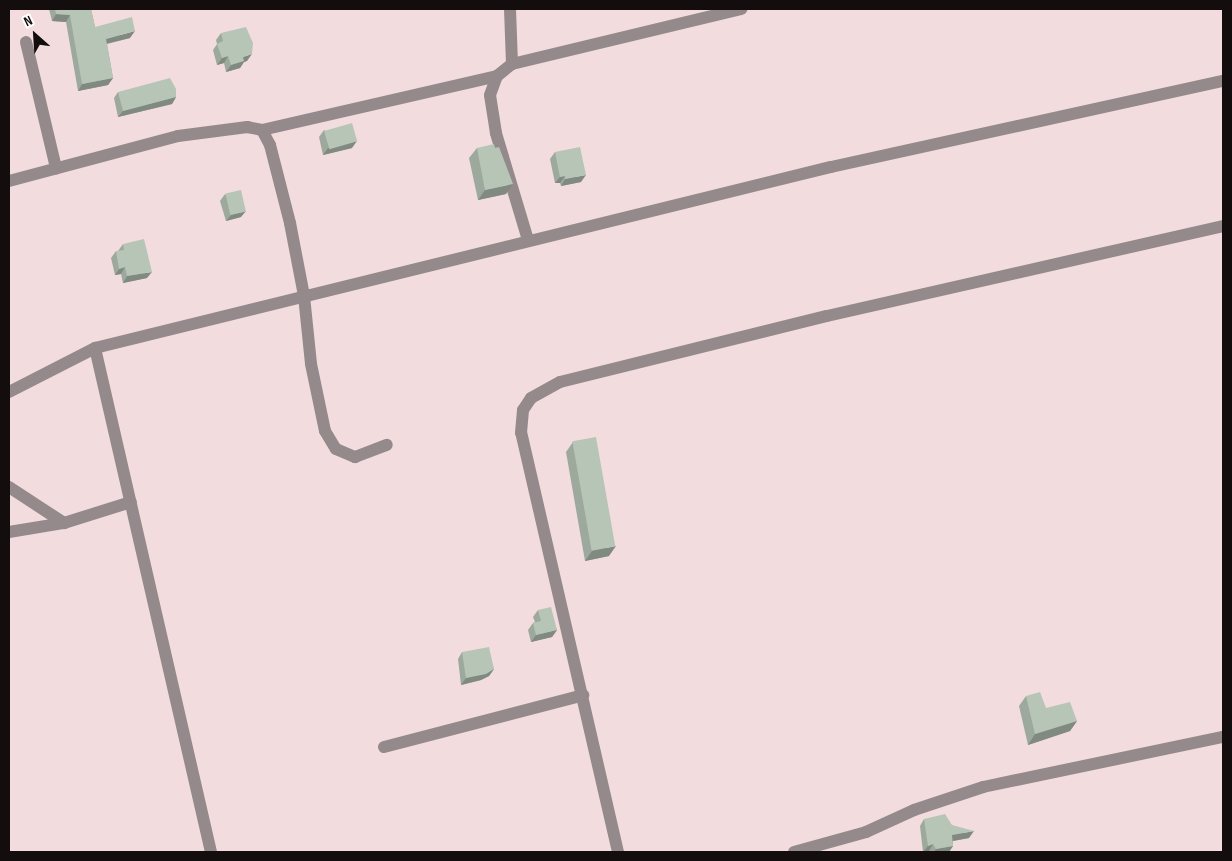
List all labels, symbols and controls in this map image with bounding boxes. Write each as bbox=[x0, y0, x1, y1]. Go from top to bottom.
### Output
north arrow bbox=[10, 10, 60, 60]
text: N bbox=[21, 12, 35, 30]

